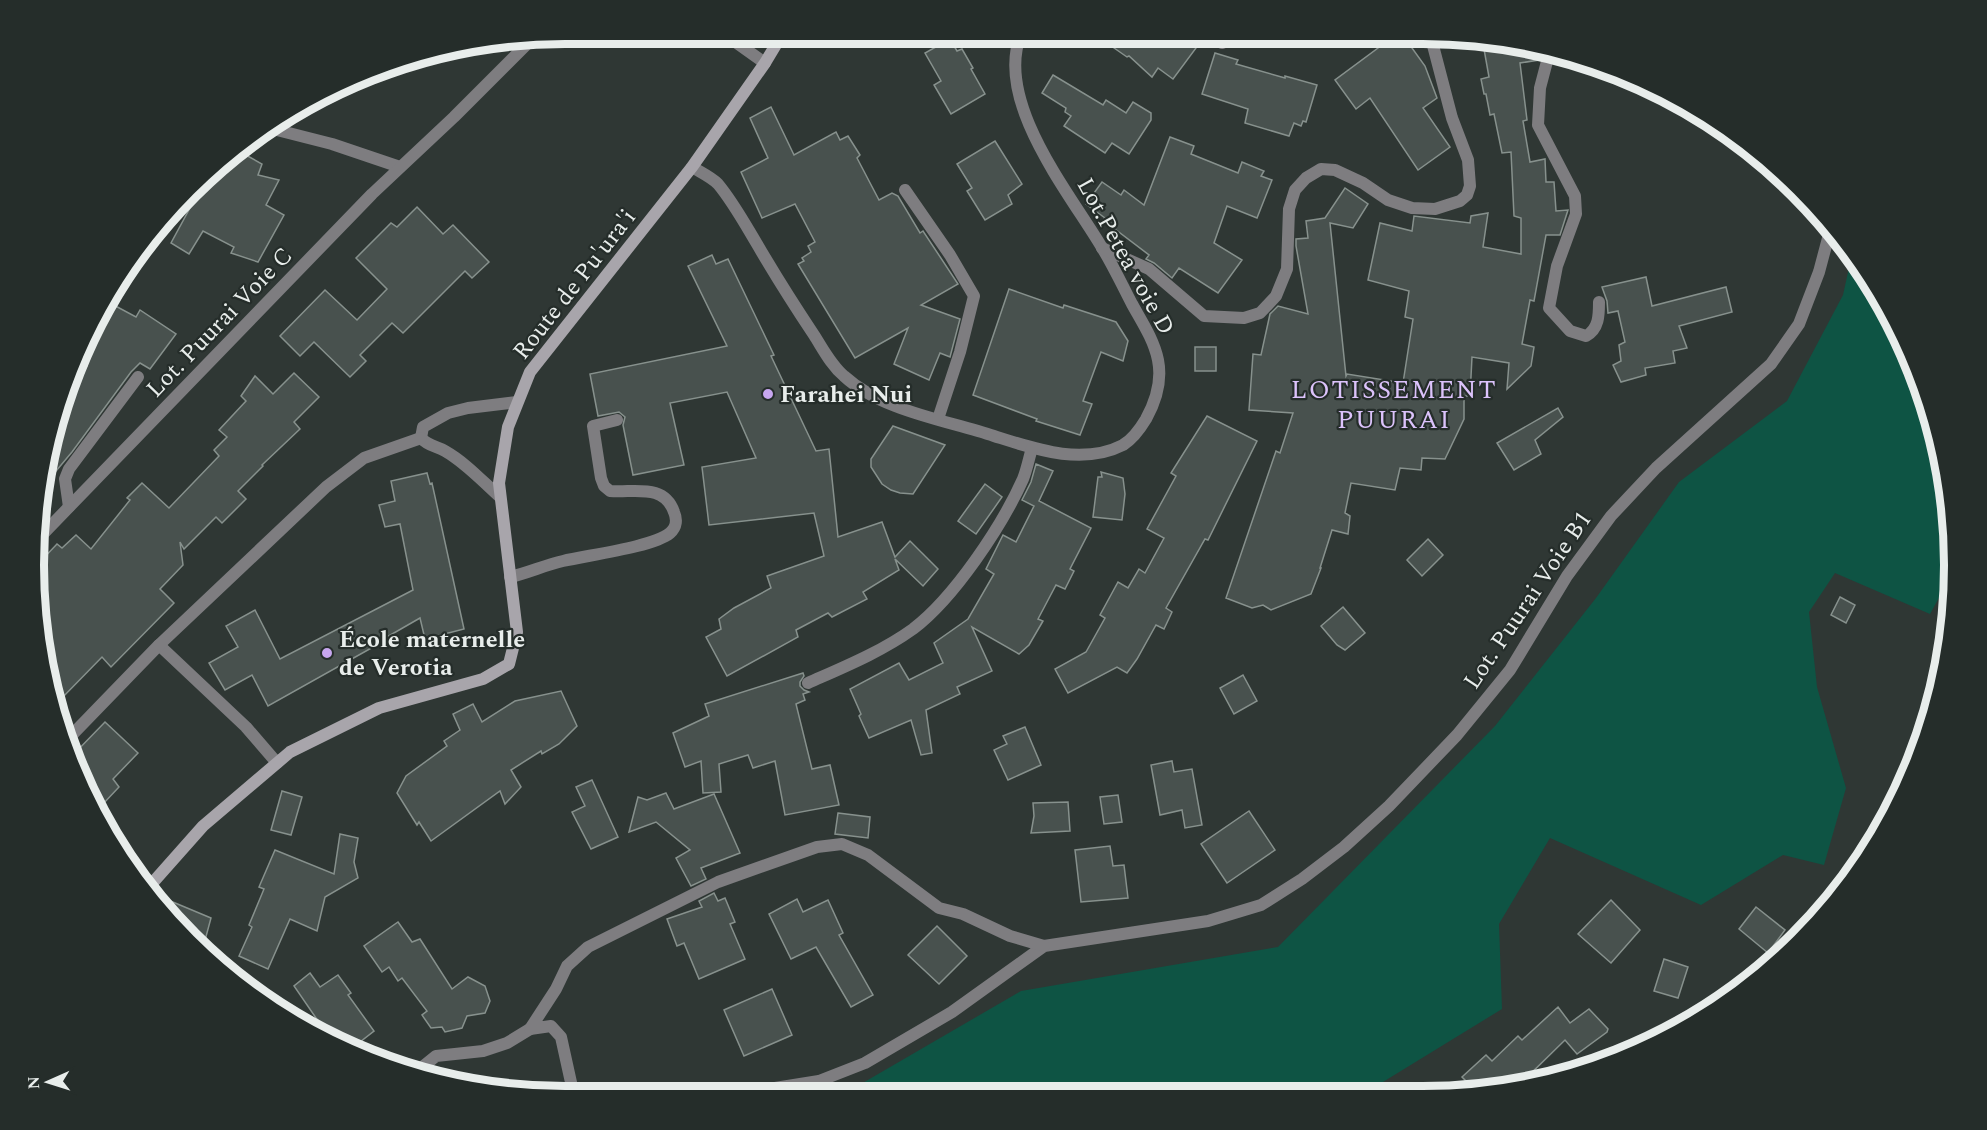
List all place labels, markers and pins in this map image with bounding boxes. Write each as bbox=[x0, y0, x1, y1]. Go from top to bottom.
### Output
place label: Farahei Nui bbox=[780, 377, 912, 413]
marker: Farahei Nui bbox=[761, 387, 775, 401]
place label: École maternelle de Verotia bbox=[339, 622, 525, 686]
marker: École maternelle de Verotia bbox=[320, 646, 334, 660]

